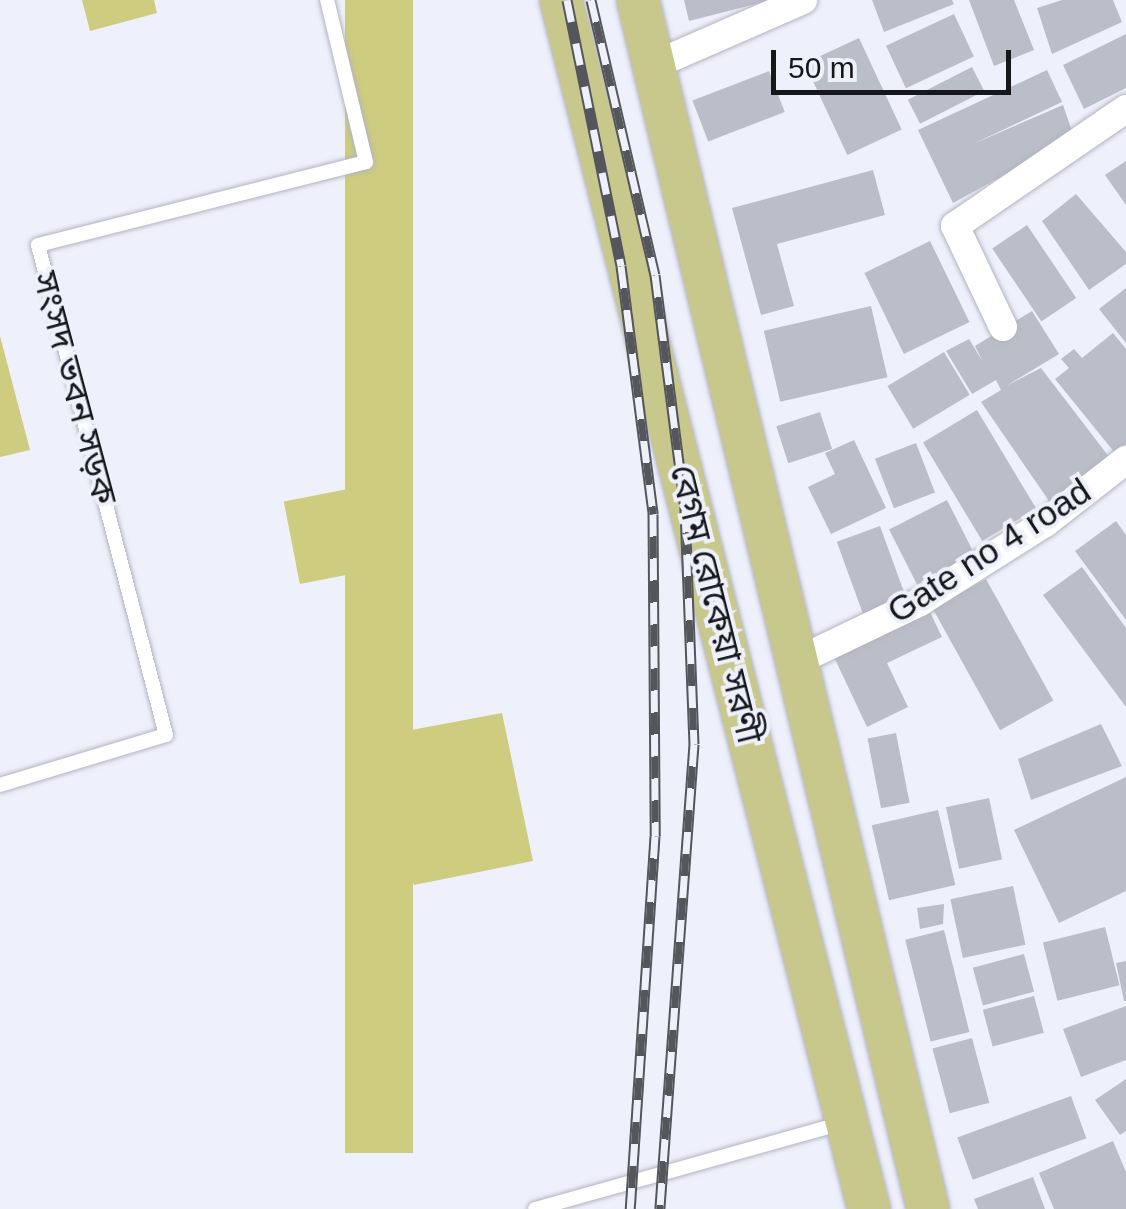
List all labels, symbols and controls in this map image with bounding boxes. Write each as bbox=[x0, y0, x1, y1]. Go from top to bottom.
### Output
scale bar bbox=[776, 30, 1016, 92]
text: 50 m bbox=[788, 51, 855, 84]
street label: সংসদ ভবন সড়ক bbox=[24, 267, 126, 509]
street label: বেগম রোকেয়া সরণী bbox=[661, 460, 771, 748]
street label: Gate no 4 road bbox=[880, 470, 1098, 632]

